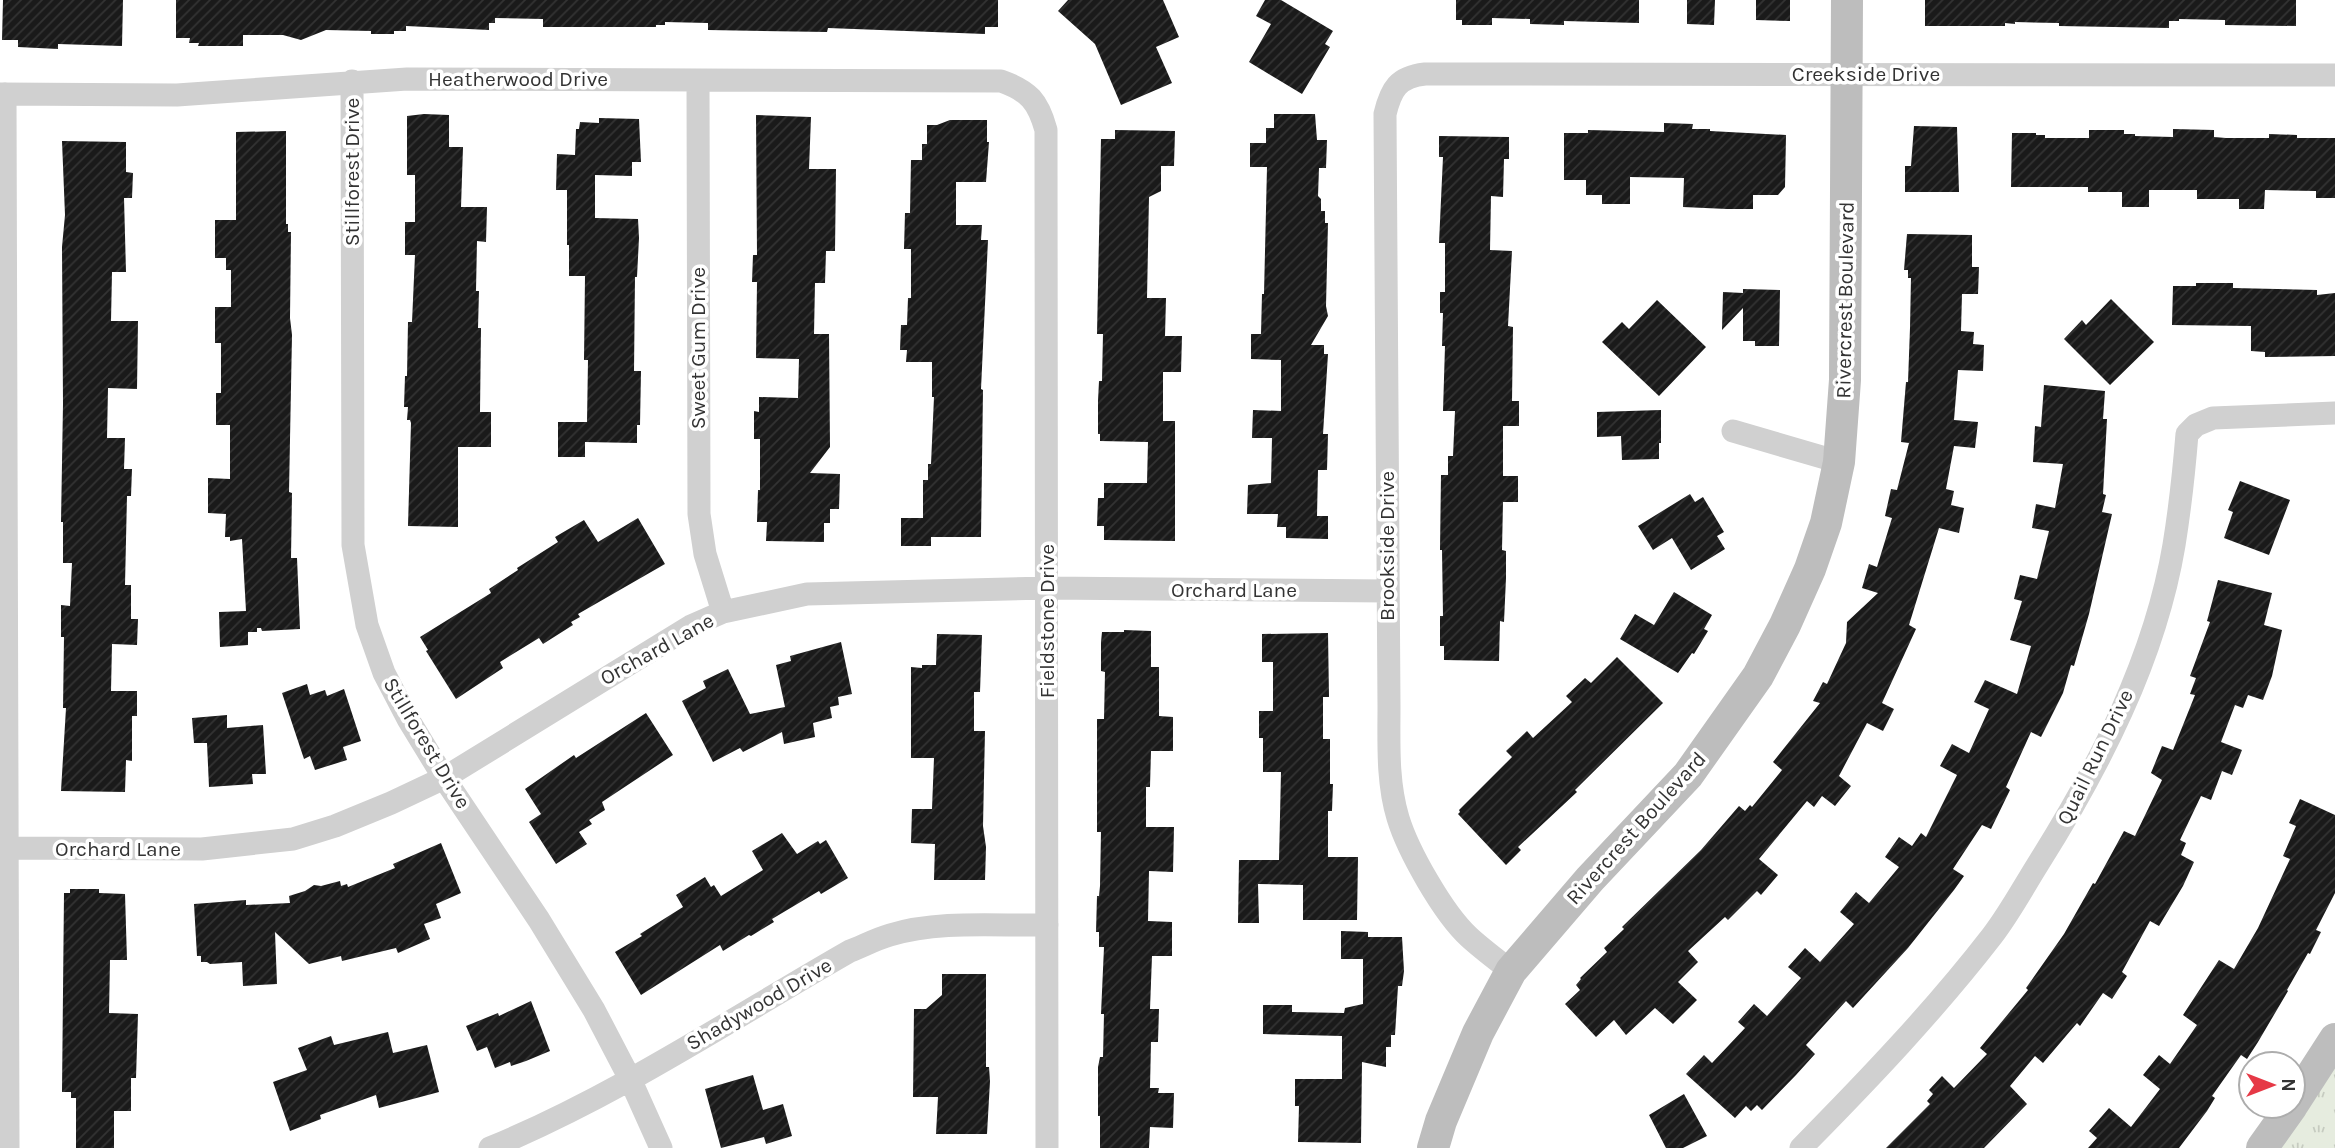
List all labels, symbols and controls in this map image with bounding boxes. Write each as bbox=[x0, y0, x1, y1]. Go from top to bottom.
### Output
street label: Creekside Drive bbox=[1792, 62, 1940, 86]
street label: Heatherwood Drive bbox=[428, 67, 608, 91]
street label: Stillforest Drive bbox=[340, 98, 364, 246]
street label: Rivercrest Boulevard bbox=[1831, 201, 1859, 399]
street label: Sweet Gum Drive bbox=[686, 267, 710, 429]
street label: Brookside Drive bbox=[1375, 471, 1399, 621]
street label: Fieldstone Drive bbox=[1035, 544, 1059, 698]
street label: Orchard Lane bbox=[1171, 578, 1297, 602]
street label: Orchard Lane bbox=[596, 608, 718, 690]
street label: Stillforest Drive bbox=[378, 673, 476, 813]
street label: Quail Run Drive bbox=[2052, 686, 2138, 828]
street label: Rivercrest Boulevard bbox=[1561, 747, 1711, 909]
street label: Orchard Lane bbox=[55, 837, 181, 861]
street label: Shadywood Drive bbox=[682, 953, 836, 1055]
north arrow bbox=[2237, 1050, 2307, 1120]
text: N bbox=[2277, 1078, 2299, 1092]

